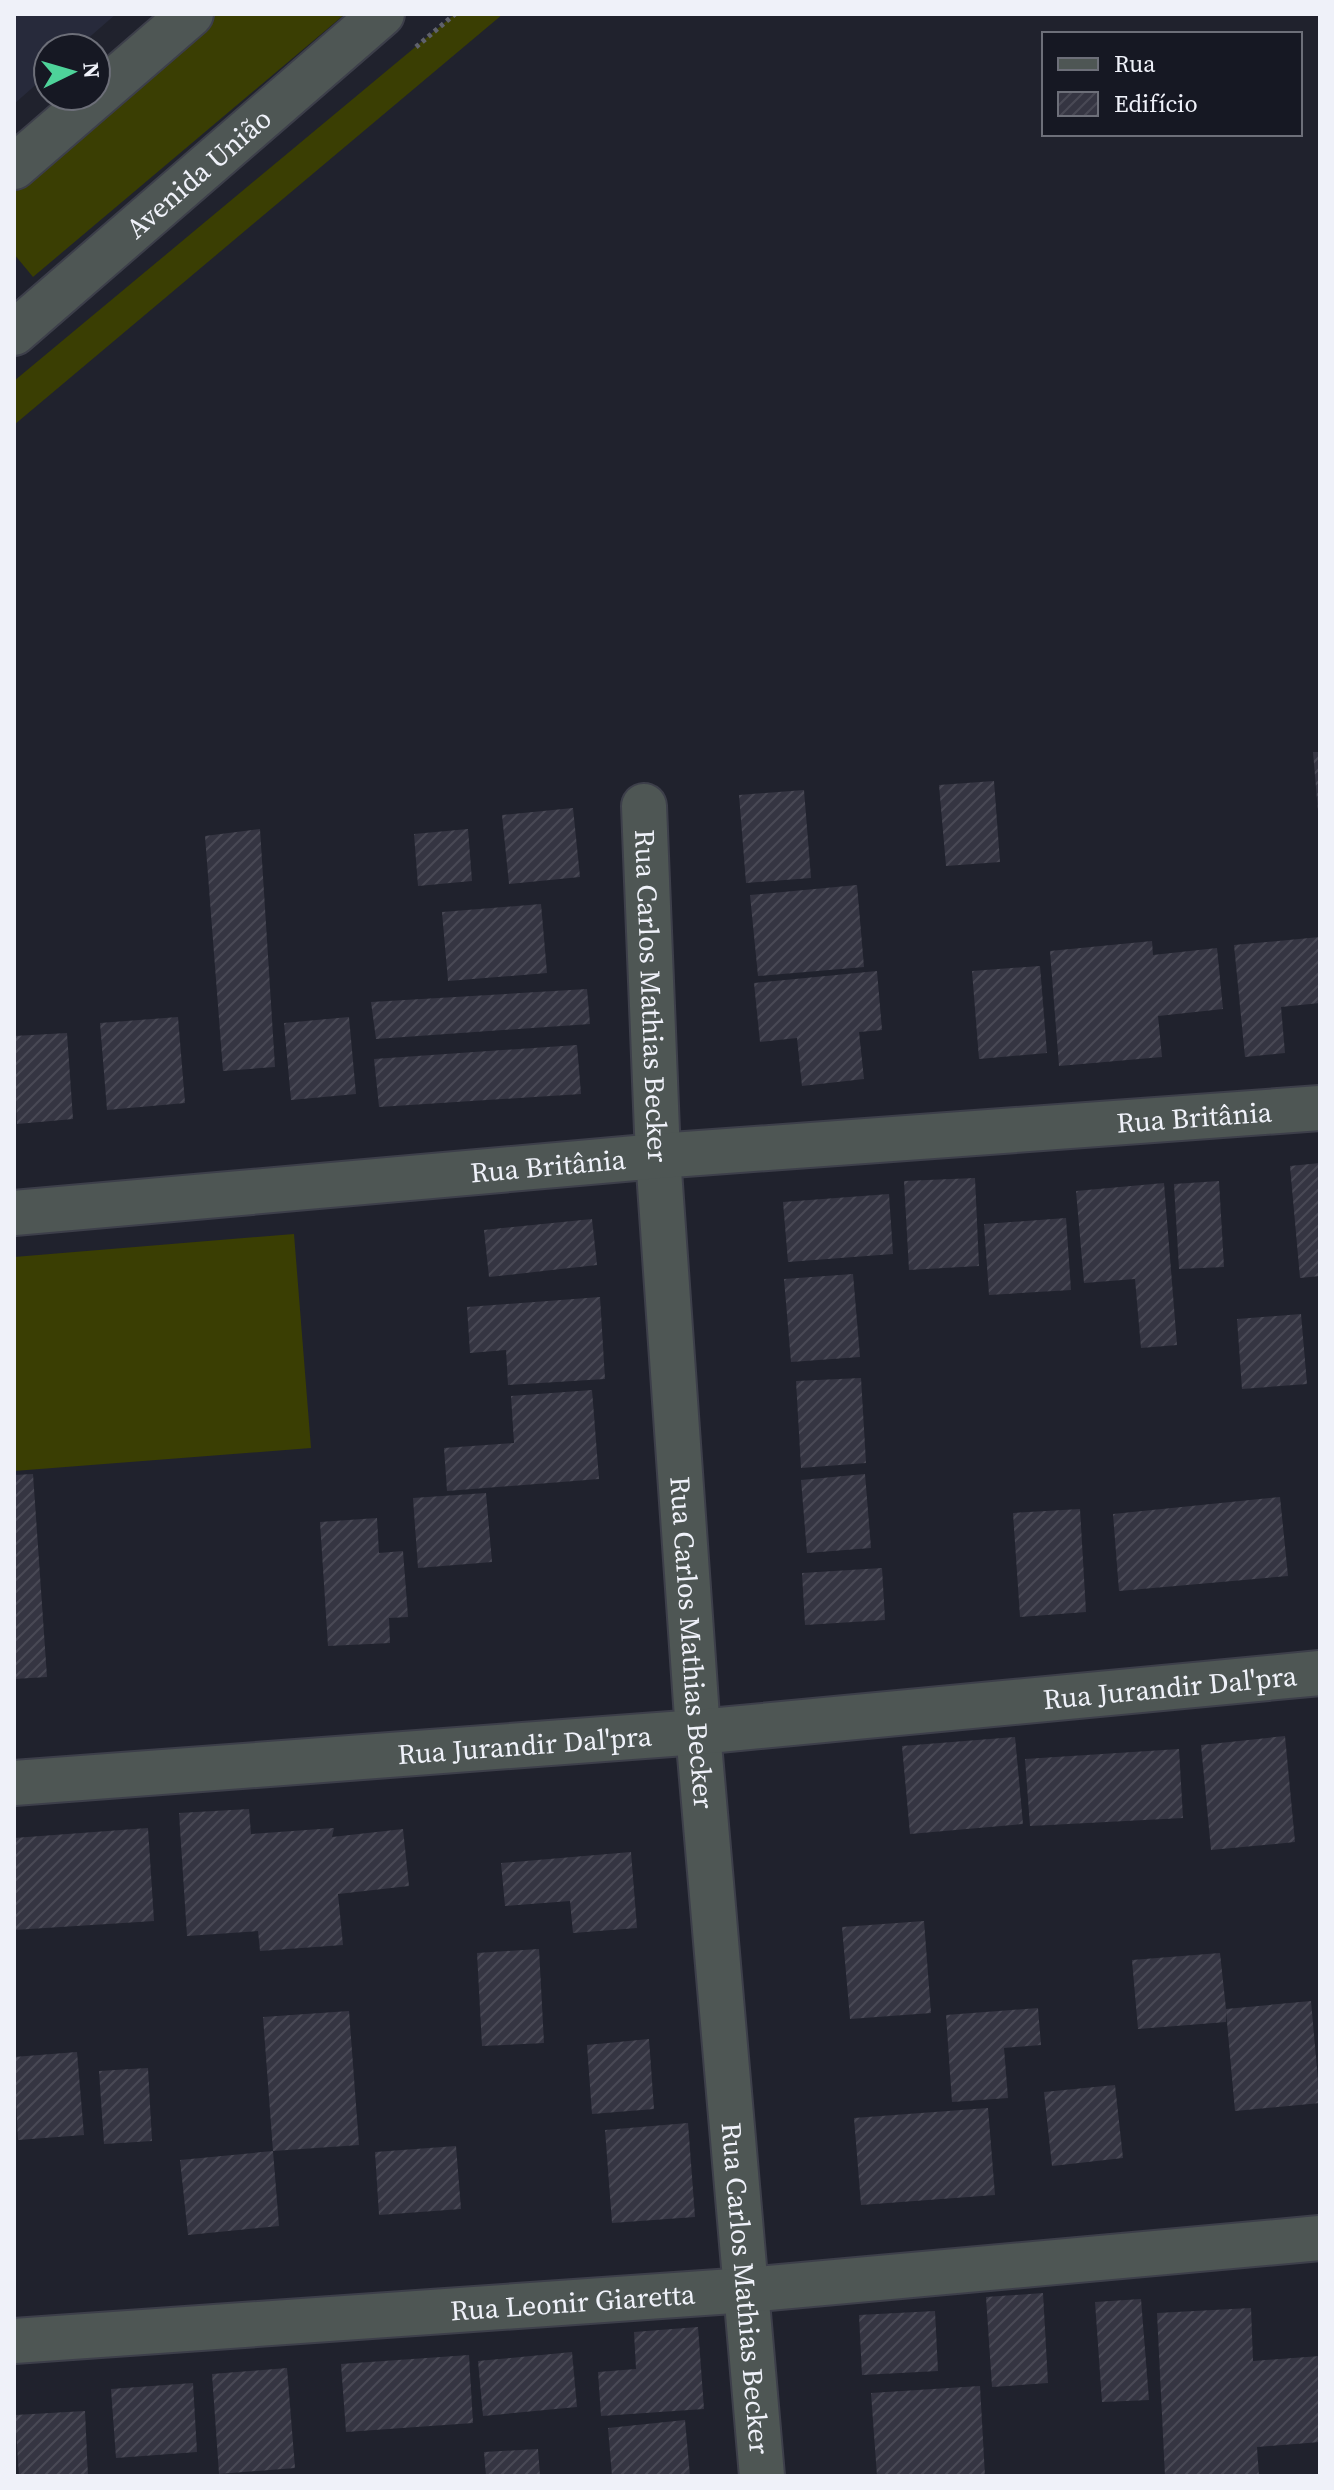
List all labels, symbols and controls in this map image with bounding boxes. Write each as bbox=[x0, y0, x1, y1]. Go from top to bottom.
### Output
north arrow bbox=[32, 32, 112, 112]
legend bbox=[1042, 32, 1302, 136]
text: Rua bbox=[1114, 47, 1156, 80]
text: N bbox=[76, 61, 108, 80]
text: Edifício bbox=[1114, 87, 1198, 120]
street label: Avenida União bbox=[118, 100, 279, 247]
street label: Rua Carlos Mathias Becker bbox=[626, 829, 677, 1164]
street label: Rua Britânia bbox=[1115, 1092, 1274, 1142]
street label: Rua Britânia bbox=[469, 1140, 628, 1192]
street label: Rua Carlos Mathias Becker bbox=[661, 1475, 724, 1810]
street label: Rua Jurandir Dal'pra bbox=[1041, 1656, 1299, 1718]
street label: Rua Jurandir Dal'pra bbox=[396, 1716, 654, 1773]
street label: Rua Carlos Mathias Becker bbox=[713, 2121, 779, 2456]
street label: Rua Leonir Giaretta bbox=[449, 2275, 697, 2330]

